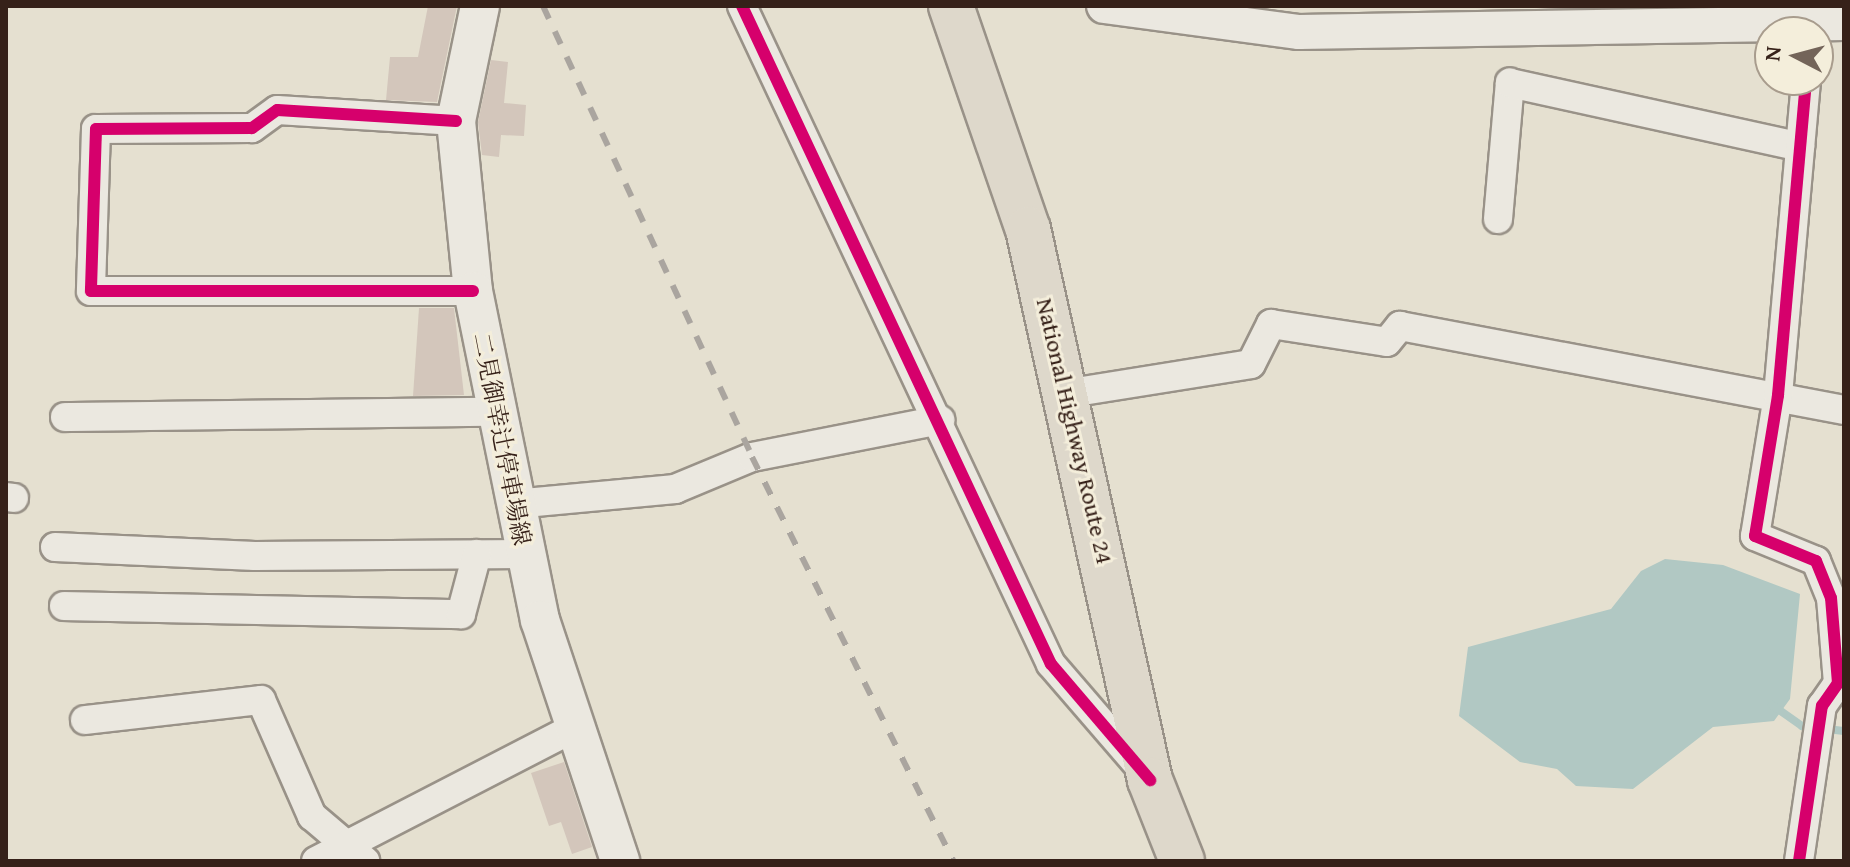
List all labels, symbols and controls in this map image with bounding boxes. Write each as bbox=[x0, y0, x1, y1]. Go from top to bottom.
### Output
north arrow bbox=[1754, 16, 1834, 96]
text: N bbox=[1755, 45, 1789, 63]
street label: National Highway Route 24 bbox=[1030, 295, 1120, 567]
street label: 二見御幸辻停車場線 bbox=[467, 330, 537, 548]

